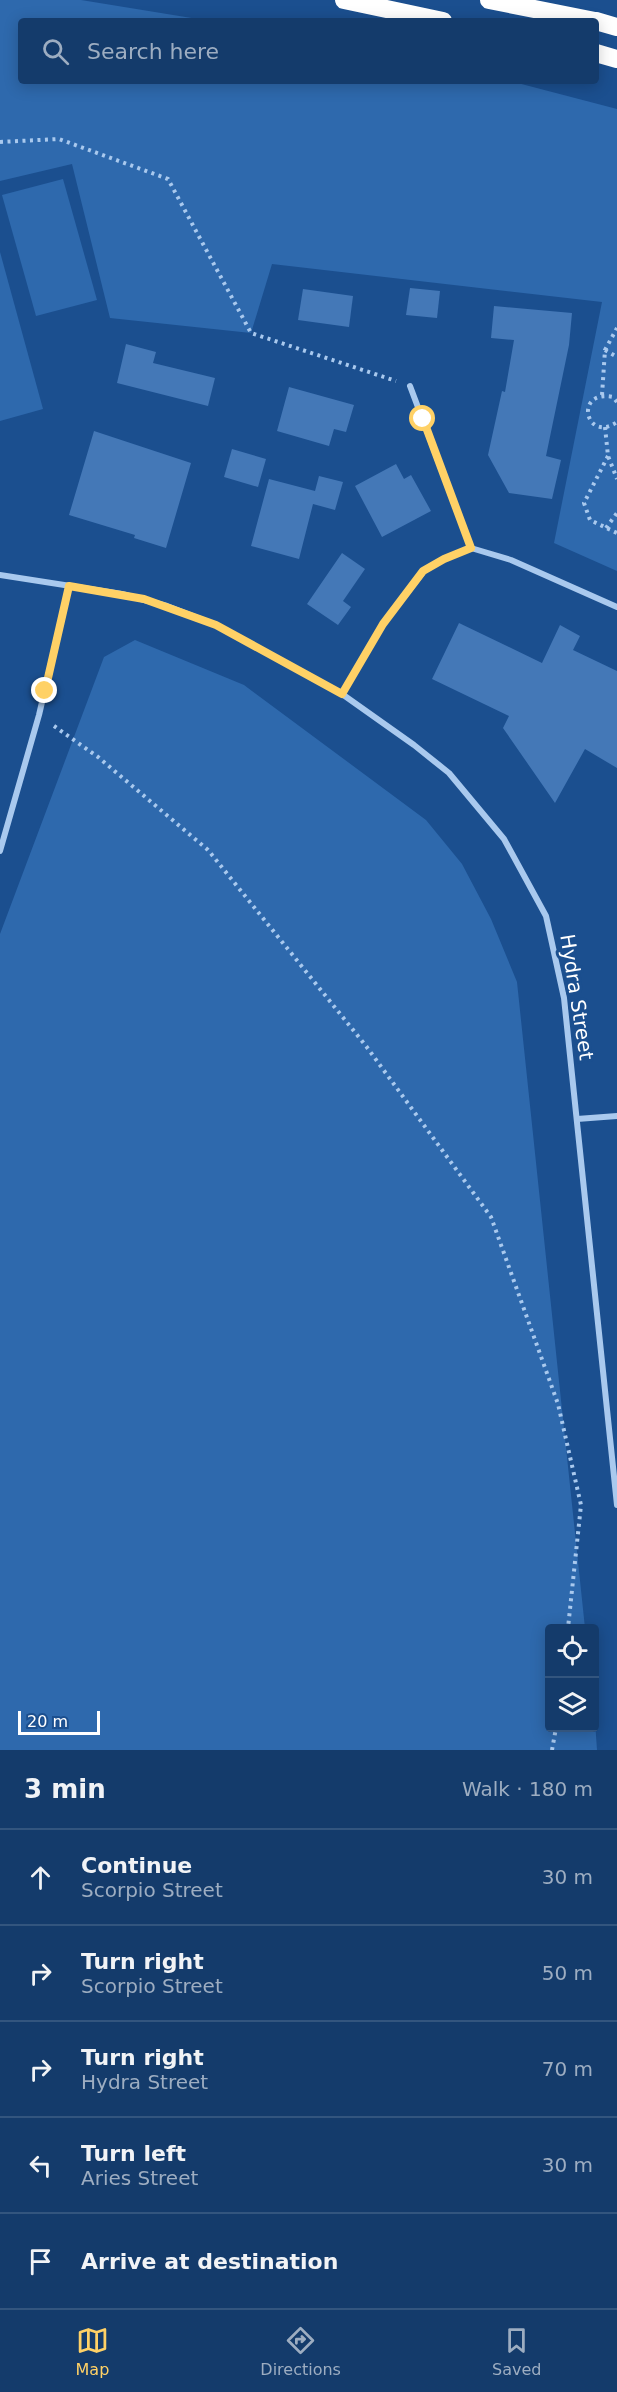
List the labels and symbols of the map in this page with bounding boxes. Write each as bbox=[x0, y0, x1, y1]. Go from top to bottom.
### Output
route start bbox=[409, 405, 435, 431]
route end bbox=[31, 677, 57, 703]
street label: Hydra Street bbox=[555, 932, 599, 1062]
scale bar bbox=[18, 1708, 100, 1736]

